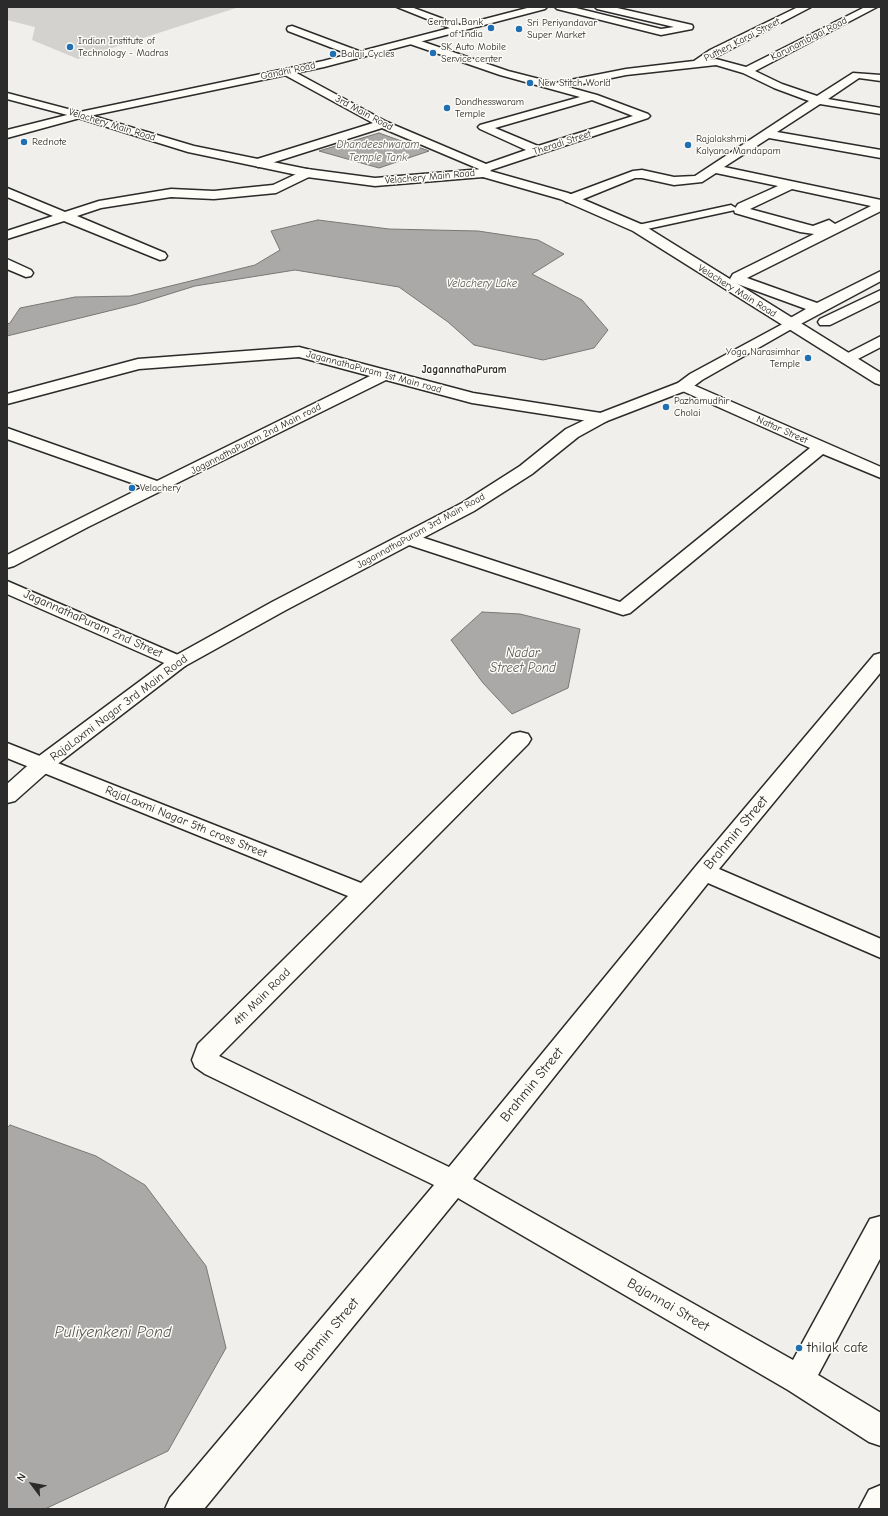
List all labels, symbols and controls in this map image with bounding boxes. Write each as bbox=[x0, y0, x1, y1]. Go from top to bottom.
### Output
street label: Karunambigai Road bbox=[769, 15, 849, 63]
place label: Central Bank of India bbox=[427, 16, 483, 40]
street label: Putheri Karai Street bbox=[702, 16, 782, 64]
place label: Sri Periyandavar Super Market bbox=[527, 17, 597, 40]
marker: Central Bank of India bbox=[486, 23, 496, 33]
marker: Sri Periyandavar Super Market bbox=[514, 24, 524, 34]
place label: Indian Institute of Technology - Madras bbox=[78, 35, 168, 58]
place label: SK Auto Mobile Service center bbox=[441, 41, 506, 64]
marker: Indian Institute of Technology - Madras bbox=[65, 42, 75, 52]
place label: Balaji Cycles bbox=[341, 48, 394, 60]
marker: SK Auto Mobile Service center bbox=[428, 48, 438, 58]
marker: Balaji Cycles bbox=[328, 49, 338, 59]
street label: Gandhi Road bbox=[260, 59, 316, 83]
place label: New Stitch World bbox=[538, 77, 611, 89]
marker: New Stitch World bbox=[525, 78, 535, 88]
street label: 3rd Main Road bbox=[333, 93, 395, 133]
place label: Dandhesswaram Temple bbox=[455, 96, 524, 120]
marker: Dandhesswaram Temple bbox=[442, 103, 452, 113]
street label: Velachery Main Road bbox=[67, 106, 157, 144]
street label: Theradi Street bbox=[531, 128, 593, 158]
place label: Rajalakshmi Kalyana Mandapam bbox=[696, 133, 781, 156]
place label: Rednote bbox=[32, 136, 66, 148]
marker: Rednote bbox=[19, 137, 29, 147]
water label: Dhandeeshwaram Temple Tank bbox=[337, 138, 419, 164]
marker: Rajalakshmi Kalyana Mandapam bbox=[683, 140, 693, 150]
street label: Velachery Main Road bbox=[384, 167, 476, 187]
street label: Velachery Main Road bbox=[696, 262, 778, 320]
water label: Velachery Lake bbox=[447, 277, 517, 291]
place label: Yoga Narasimhar Temple bbox=[726, 346, 800, 370]
street label: JagannathaPuram 1st Main road bbox=[305, 348, 443, 396]
marker: Yoga Narasimhar Temple bbox=[803, 353, 813, 363]
district label: JagannathaPuram bbox=[421, 363, 507, 377]
place label: Pazhamudhir Cholai bbox=[674, 395, 729, 418]
street label: JagannathaPuram 2nd Main road bbox=[189, 401, 323, 477]
marker: Pazhamudhir Cholai bbox=[661, 402, 671, 412]
street label: Nattar Street bbox=[755, 413, 809, 447]
place label: Velachery bbox=[140, 482, 181, 494]
marker: Velachery bbox=[127, 483, 137, 493]
street label: JagannathaPuram 3rd Main Road bbox=[355, 491, 487, 571]
street label: JagannathaPuram 2nd Street bbox=[21, 587, 165, 661]
water label: Nadar Street Pond bbox=[490, 645, 556, 676]
street label: RajaLaxmi Nagar 3rd Main Road bbox=[47, 652, 191, 764]
street label: RajaLaxmi Nagar 5th cross Street bbox=[103, 783, 269, 861]
street label: Brahmin Street bbox=[700, 793, 772, 873]
street label: 4th Main Road bbox=[230, 965, 294, 1029]
street label: Brahmin Street bbox=[497, 1044, 567, 1126]
street label: Bajannai Street bbox=[624, 1275, 712, 1335]
street label: Brahmin Street bbox=[291, 1295, 363, 1375]
water label: Puliyenkeni Pond bbox=[55, 1322, 171, 1342]
place label: thilak cafe bbox=[807, 1340, 868, 1356]
marker: thilak cafe bbox=[794, 1343, 804, 1353]
north arrow bbox=[12, 1464, 52, 1504]
text: N bbox=[14, 1471, 29, 1484]

